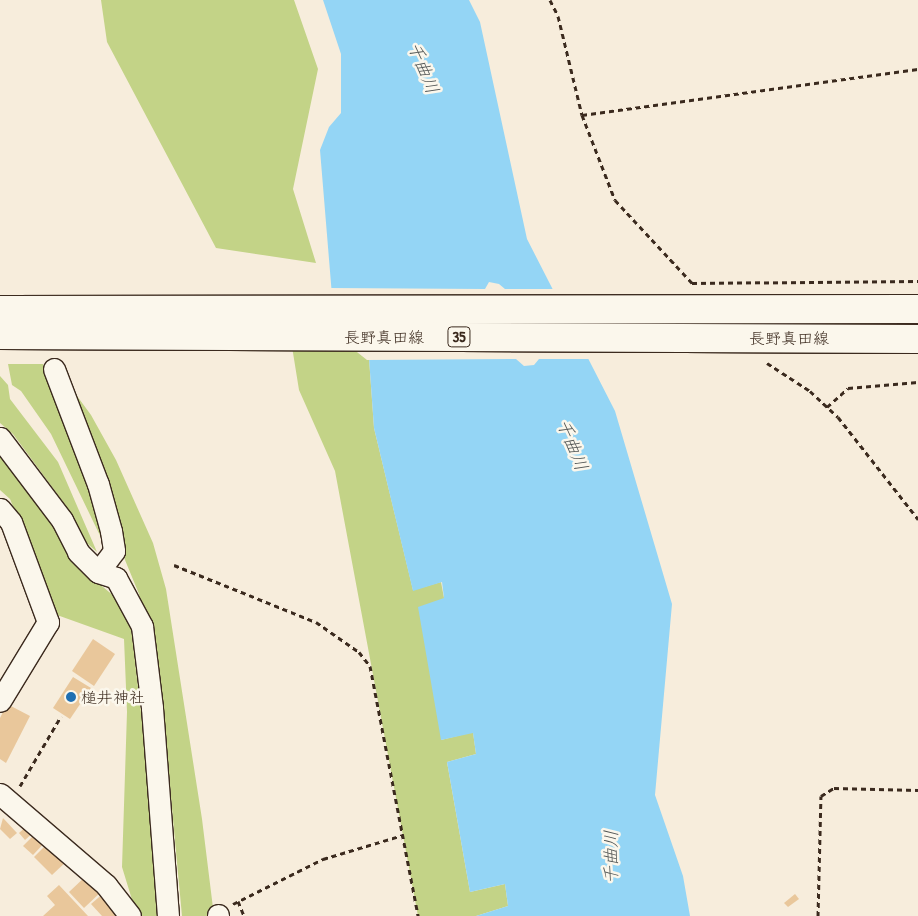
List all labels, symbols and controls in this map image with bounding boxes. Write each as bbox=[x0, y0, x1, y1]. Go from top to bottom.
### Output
water label: 千曲川 bbox=[403, 39, 443, 97]
road number: 35 bbox=[446, 324, 472, 350]
street label: 長野真田線 bbox=[344, 327, 424, 347]
street label: 長野真田線 bbox=[749, 328, 829, 348]
water label: 千曲川 bbox=[552, 416, 592, 474]
place label: 槌井神社 bbox=[81, 687, 145, 707]
marker: 槌井神社 bbox=[65, 691, 77, 703]
water label: 千曲川 bbox=[600, 830, 622, 884]

